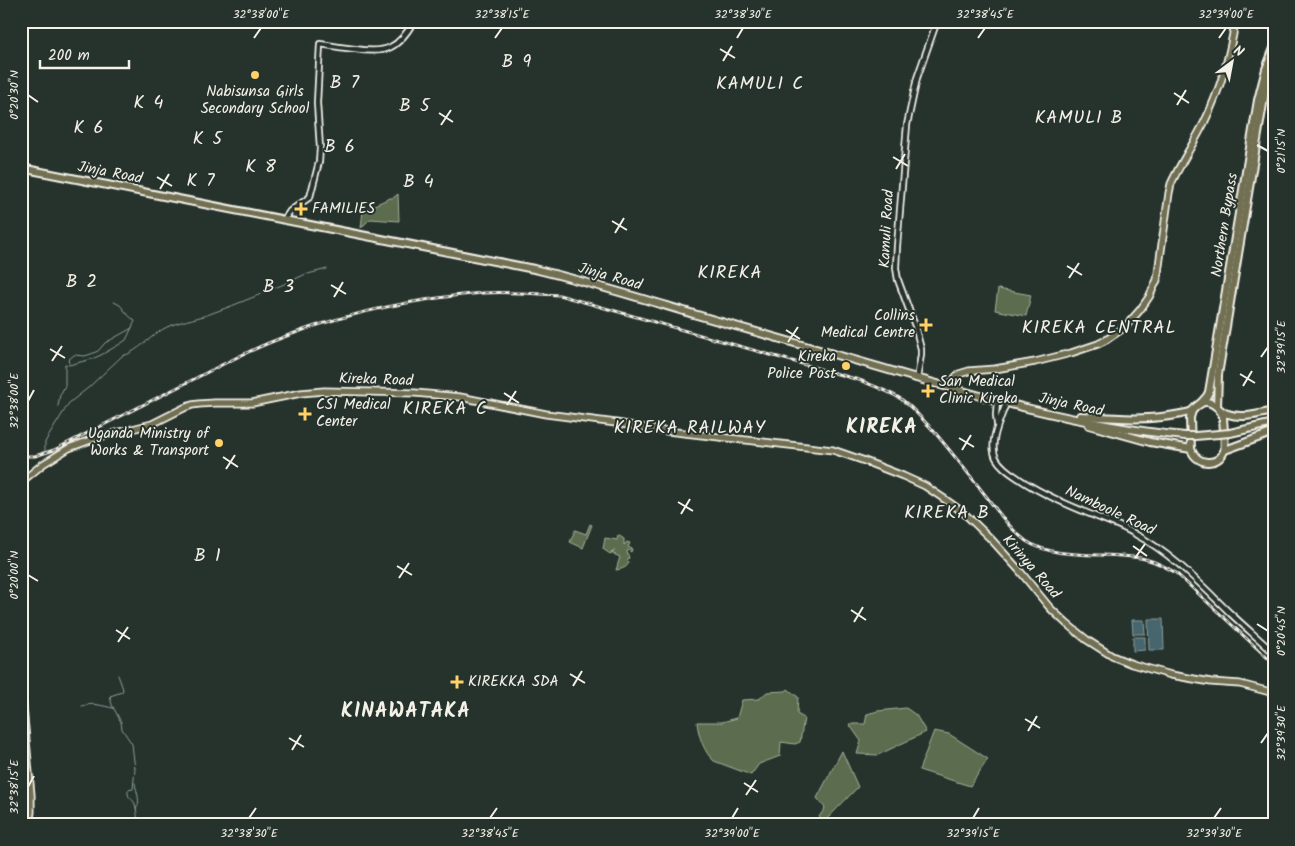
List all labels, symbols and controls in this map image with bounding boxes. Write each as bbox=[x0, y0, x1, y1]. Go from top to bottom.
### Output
text: 32°38'00"E bbox=[233, 5, 290, 24]
text: 32°38'15"E bbox=[475, 5, 530, 24]
text: 32°38'30"E bbox=[714, 5, 773, 24]
text: 32°38'45"E bbox=[956, 5, 1015, 24]
text: 32°39'00"E bbox=[1198, 5, 1255, 24]
scale bar bbox=[40, 38, 129, 70]
north arrow bbox=[1208, 38, 1258, 88]
text: N bbox=[1229, 40, 1248, 64]
text: 200 m bbox=[48, 44, 90, 68]
district label: B 9 bbox=[502, 48, 532, 77]
marker: Nabisunsa Girls Secondary School bbox=[249, 69, 261, 81]
district label: B 7 bbox=[330, 69, 360, 98]
text: 0°20'30"N bbox=[5, 70, 24, 120]
district label: KAMULI C bbox=[716, 70, 804, 99]
place label: Nabisunsa Girls Secondary School bbox=[201, 80, 310, 121]
district label: K 4 bbox=[134, 89, 164, 118]
district label: B 5 bbox=[399, 92, 431, 121]
district label: KAMULI B bbox=[1035, 104, 1123, 133]
district label: K 6 bbox=[74, 114, 104, 143]
district label: K 5 bbox=[193, 125, 224, 154]
text: 0°21'15"N bbox=[1272, 129, 1291, 173]
district label: B 6 bbox=[324, 133, 356, 162]
district label: K 8 bbox=[245, 153, 277, 182]
street label: Jinja Road bbox=[76, 155, 145, 191]
district label: K 7 bbox=[186, 167, 216, 196]
district label: B 4 bbox=[403, 168, 435, 197]
street label: Northern Bypass bbox=[1205, 171, 1245, 279]
street label: Kamuli Road bbox=[873, 189, 901, 269]
place label: FAMILIES bbox=[312, 197, 375, 221]
marker: FAMILIES bbox=[294, 202, 308, 216]
street label: Jinja Road bbox=[575, 256, 645, 298]
district label: KIREKA bbox=[698, 259, 762, 288]
district label: B 2 bbox=[66, 268, 98, 297]
district label: B 3 bbox=[263, 273, 295, 302]
place label: Collins Medical Centre bbox=[821, 304, 916, 345]
district label: KIREKA CENTRAL bbox=[1022, 314, 1176, 343]
marker: Collins Medical Centre bbox=[919, 318, 933, 332]
text: 32°39'15"E bbox=[1272, 319, 1291, 374]
place label: Kireka Police Post bbox=[767, 345, 836, 386]
marker: Kireka Police Post bbox=[840, 360, 852, 372]
street label: Kireka Road bbox=[338, 367, 414, 393]
place label: San Medical Clinic Kireka bbox=[939, 370, 1018, 411]
text: 32°38'00"E bbox=[5, 372, 24, 429]
marker: San Medical Clinic Kireka bbox=[921, 384, 935, 398]
street label: Jinja Road bbox=[1036, 386, 1106, 424]
place label: CSI Medical Center bbox=[316, 393, 391, 434]
district label: KIREKA C bbox=[403, 395, 487, 424]
marker: CSI Medical Center bbox=[298, 407, 312, 421]
district label: KIREKA bbox=[846, 412, 918, 444]
district label: KIREKA RAILWAY bbox=[614, 414, 766, 443]
place label: Uganda Ministry of Works & Transport bbox=[88, 422, 210, 463]
marker: Uganda Ministry of Works & Transport bbox=[213, 437, 225, 449]
street label: Namboole Road bbox=[1061, 480, 1160, 543]
district label: KIREKA B bbox=[904, 499, 990, 528]
street label: Kirinya Road bbox=[996, 529, 1066, 605]
district label: B 1 bbox=[194, 542, 222, 571]
text: 0°20'00"N bbox=[5, 551, 24, 599]
text: 0°20'45"N bbox=[1272, 606, 1291, 656]
place label: KIREKKA SDA bbox=[468, 670, 559, 694]
marker: KIREKKA SDA bbox=[450, 675, 464, 689]
district label: KINAWATAKA bbox=[341, 696, 471, 728]
text: 32°39'30"E bbox=[1272, 704, 1291, 761]
text: 32°38'15"E bbox=[5, 759, 24, 814]
text: 32°38'30"E bbox=[220, 824, 279, 843]
text: 32°38'45"E bbox=[461, 824, 520, 843]
text: 32°39'00"E bbox=[704, 824, 761, 843]
text: 32°39'15"E bbox=[946, 824, 1001, 843]
text: 32°39'30"E bbox=[1186, 824, 1243, 843]

